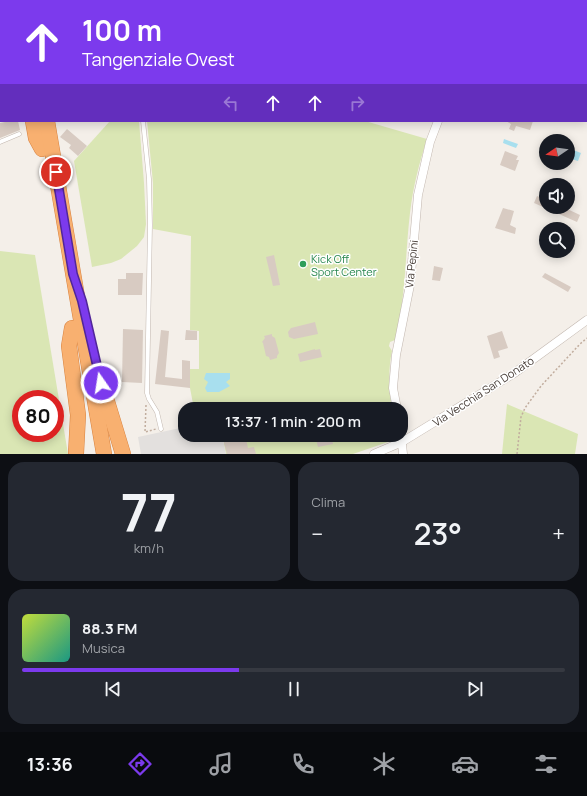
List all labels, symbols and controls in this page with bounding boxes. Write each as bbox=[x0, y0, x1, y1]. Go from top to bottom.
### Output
text: 100 m bbox=[82, 11, 162, 49]
icon: ahead bbox=[16, 16, 68, 68]
text: Tangenziale Ovest bbox=[82, 47, 235, 71]
icon: left bbox=[220, 92, 242, 114]
icon: ahead bbox=[262, 92, 284, 114]
icon: ahead bbox=[304, 92, 326, 114]
icon: right bbox=[346, 92, 368, 114]
north arrow bbox=[539, 134, 575, 170]
map controls bbox=[539, 134, 575, 258]
pin bbox=[39, 155, 73, 189]
icon: arrive bbox=[45, 161, 67, 183]
button: sound bbox=[539, 178, 575, 214]
button: search bbox=[539, 222, 575, 258]
street label: Via Pepini bbox=[401, 239, 421, 289]
place label: Kick Off Sport Center bbox=[311, 251, 377, 279]
marker: Kick Off Sport Center bbox=[298, 259, 308, 269]
street label: Via Vecchia San Donato bbox=[429, 352, 537, 429]
position arrow bbox=[80, 362, 122, 404]
speed limit sign: 80 bbox=[12, 390, 64, 442]
text: 13:37 · 1 min · 200 m bbox=[225, 411, 361, 432]
text: 77 bbox=[121, 477, 177, 548]
text: Clima bbox=[312, 493, 345, 511]
text: 23° bbox=[414, 513, 462, 554]
text: − bbox=[312, 519, 323, 549]
text: + bbox=[552, 519, 565, 549]
text: km/h bbox=[134, 539, 164, 557]
text: 88.3 FM bbox=[82, 618, 137, 639]
text: Musica bbox=[82, 639, 125, 657]
icon: previous bbox=[102, 678, 124, 700]
icon: pause bbox=[283, 678, 305, 700]
icon: next bbox=[464, 678, 486, 700]
icon: directions bbox=[126, 750, 154, 778]
icon: music bbox=[207, 750, 235, 778]
icon: phone bbox=[289, 750, 317, 778]
icon: climate bbox=[370, 750, 398, 778]
icon: car bbox=[451, 750, 479, 778]
icon: filters bbox=[532, 750, 560, 778]
text: 13:36 bbox=[27, 752, 73, 776]

